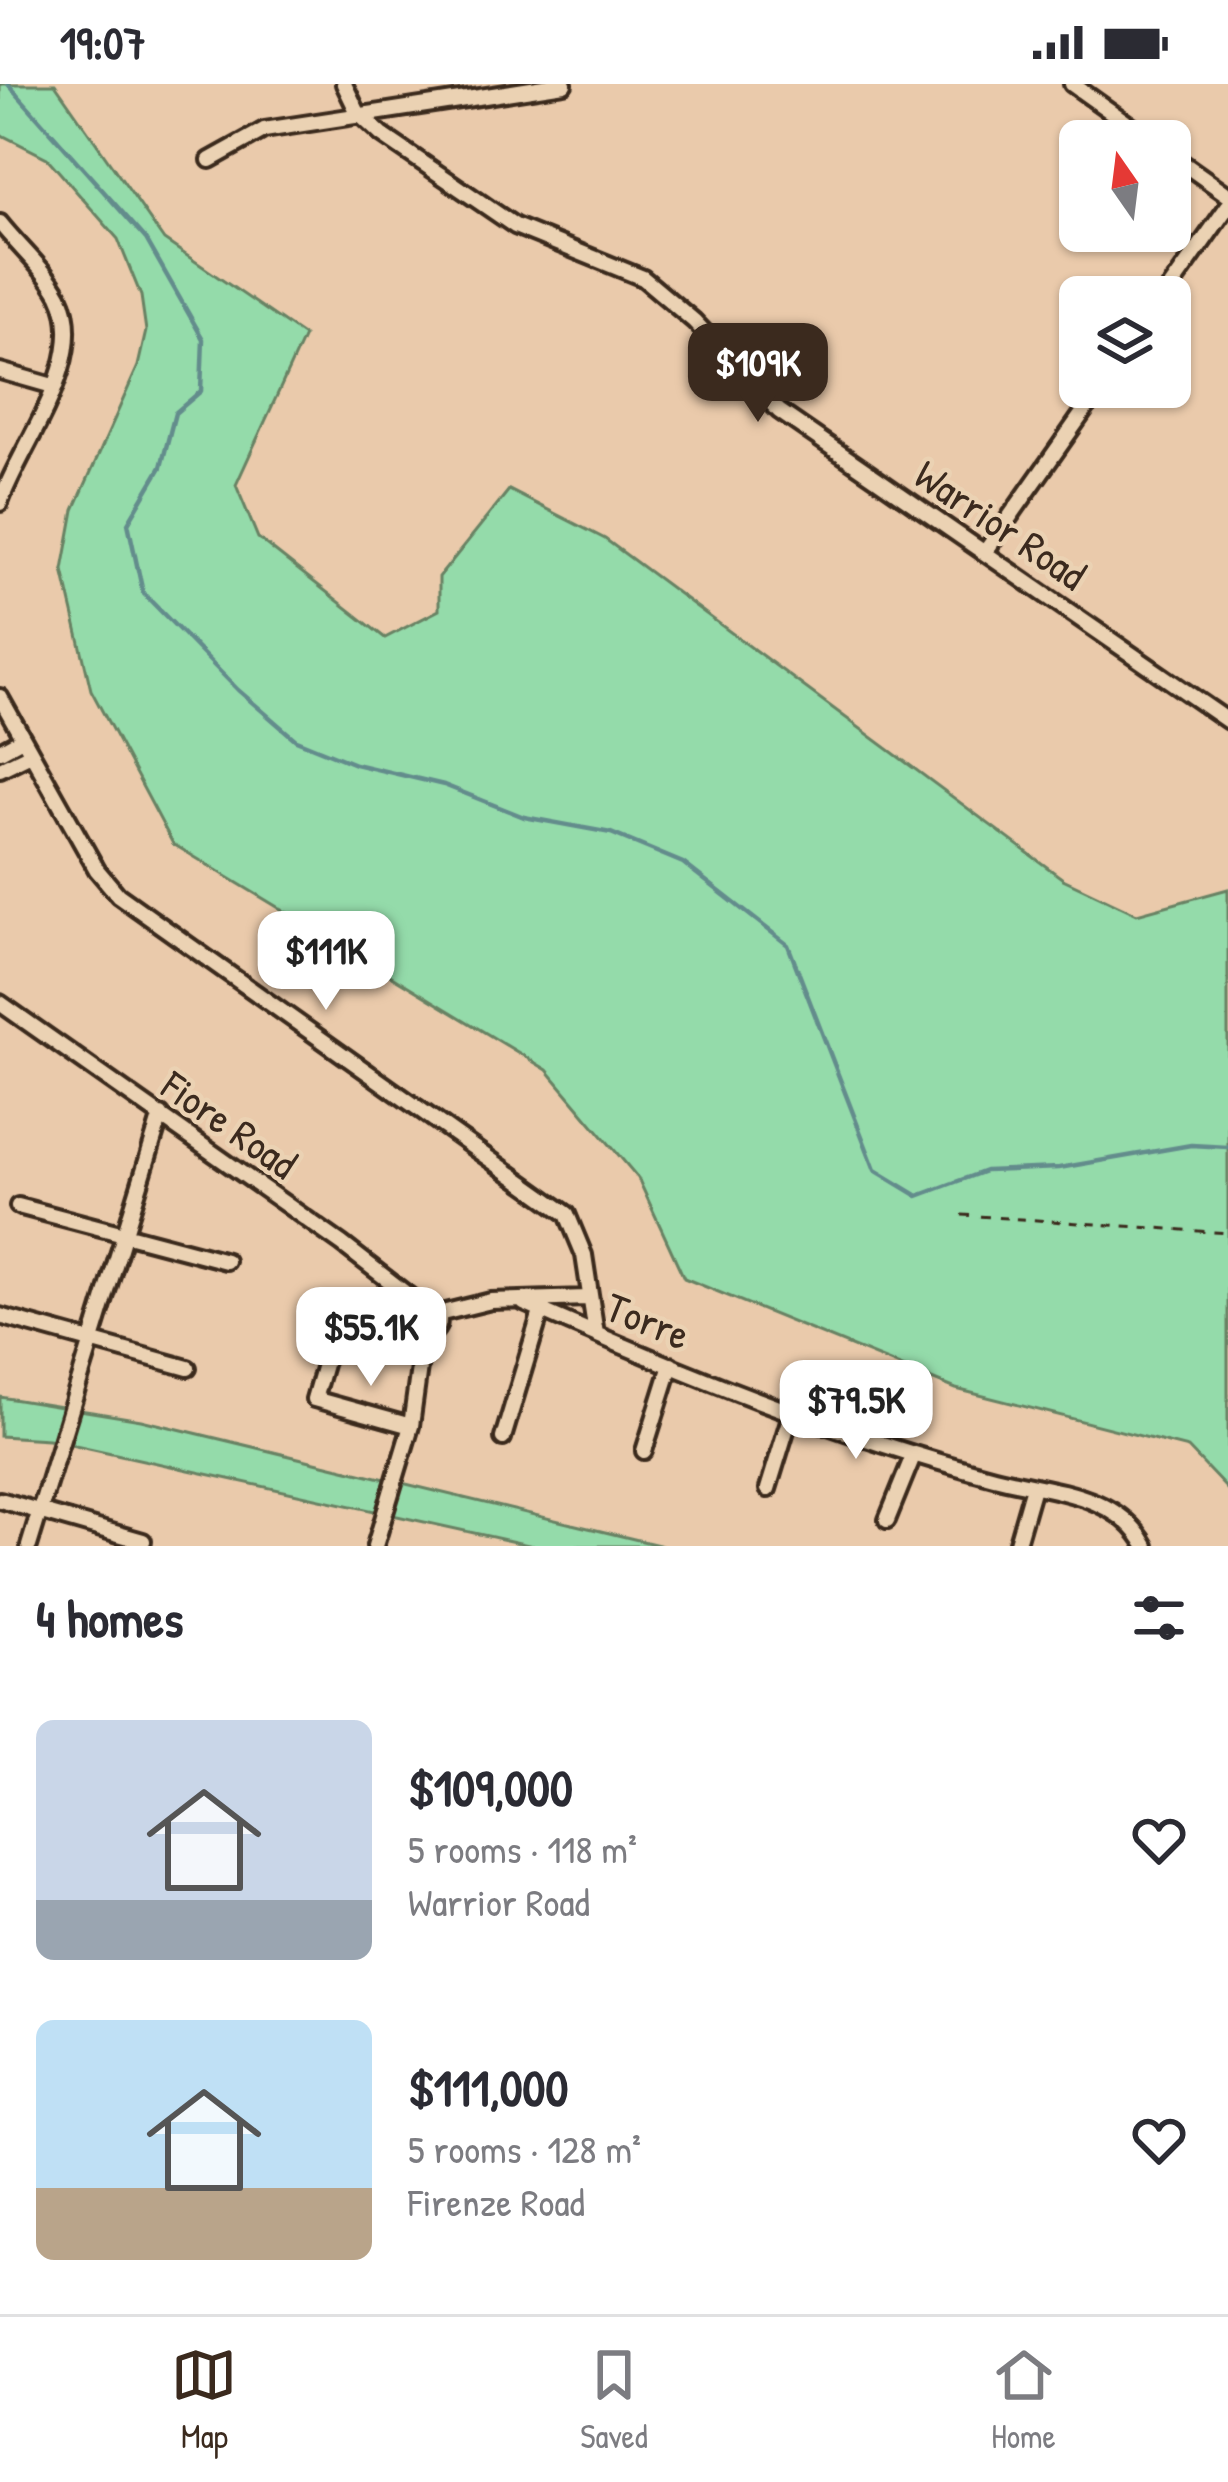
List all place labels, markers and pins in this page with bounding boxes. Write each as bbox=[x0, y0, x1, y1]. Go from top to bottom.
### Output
pin: $109K bbox=[674, 323, 842, 425]
pin: $111K bbox=[242, 911, 410, 1013]
pin: $55.1K bbox=[273, 1287, 469, 1389]
pin: $79.5K bbox=[758, 1360, 954, 1462]

